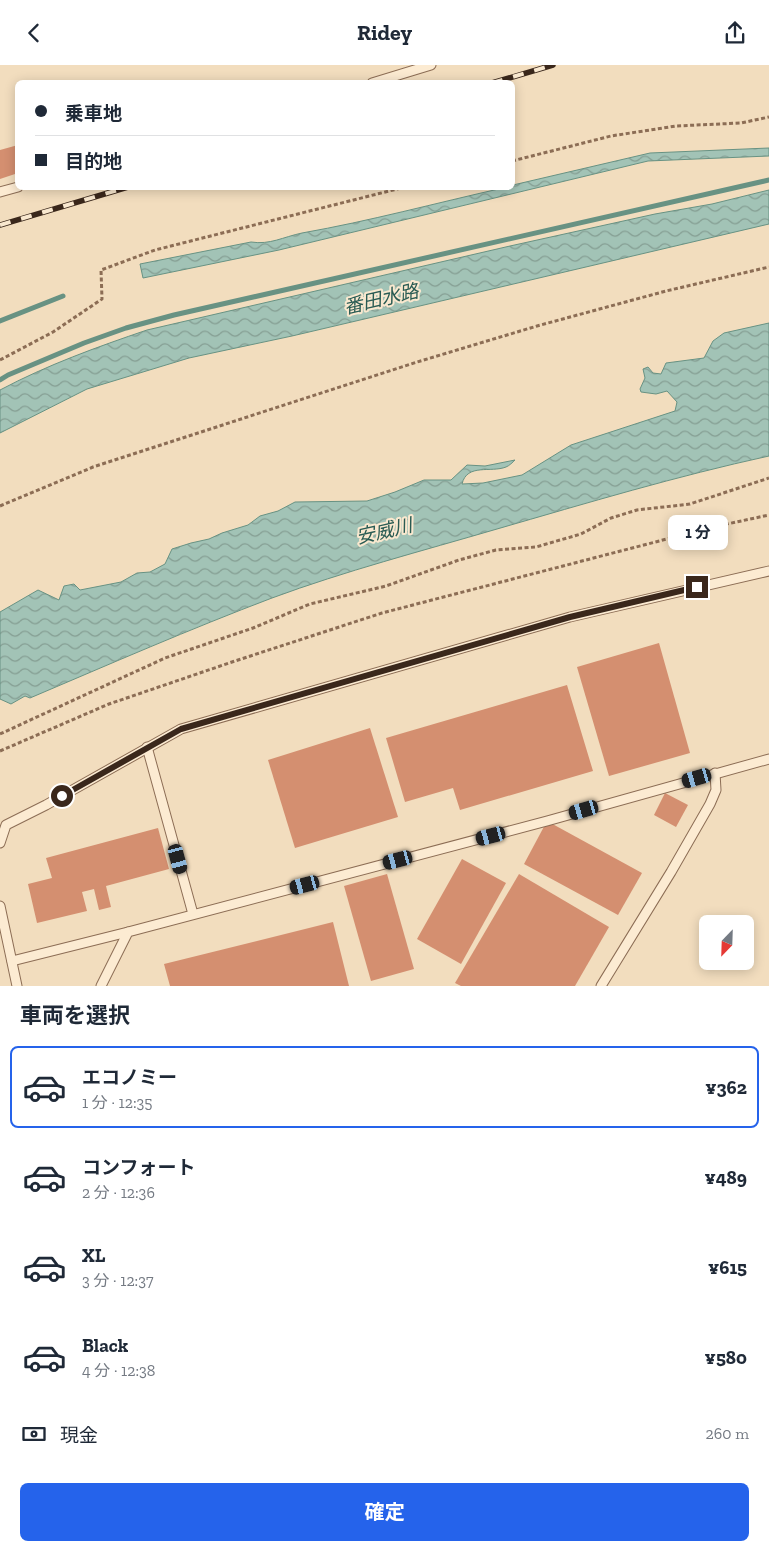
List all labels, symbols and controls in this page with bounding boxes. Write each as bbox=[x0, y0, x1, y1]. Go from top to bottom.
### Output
icon: back bbox=[20, 19, 48, 47]
text: Ridey bbox=[357, 19, 412, 46]
icon: share bbox=[721, 19, 749, 47]
text: 乗車地 bbox=[65, 102, 122, 125]
text: 目的地 bbox=[65, 150, 122, 173]
water label: 番田水路 bbox=[341, 279, 423, 319]
water label: 安威川 bbox=[354, 513, 416, 549]
callout: 1 分 bbox=[667, 515, 727, 549]
text: 1 分 bbox=[685, 523, 711, 542]
route end bbox=[686, 576, 708, 598]
car bbox=[680, 767, 713, 789]
route start bbox=[51, 785, 73, 807]
car bbox=[567, 799, 600, 821]
car bbox=[474, 825, 507, 847]
car bbox=[166, 843, 189, 875]
car bbox=[381, 849, 414, 871]
car bbox=[288, 874, 321, 896]
north arrow bbox=[699, 915, 754, 970]
map controls bbox=[699, 915, 754, 970]
text: 車両を選択 bbox=[20, 1002, 130, 1029]
icon: car bbox=[22, 1065, 67, 1110]
text: エコノミー bbox=[82, 1066, 177, 1089]
text: ¥362 bbox=[705, 1076, 747, 1099]
text: 1 分 · 12:35 bbox=[82, 1093, 153, 1112]
icon: car bbox=[22, 1155, 67, 1200]
text: コンフォート bbox=[82, 1156, 195, 1179]
text: ¥489 bbox=[704, 1166, 747, 1189]
text: 2 分 · 12:36 bbox=[82, 1183, 155, 1202]
text: XL bbox=[82, 1244, 105, 1267]
icon: car bbox=[22, 1245, 67, 1290]
text: ¥615 bbox=[708, 1256, 747, 1279]
text: 3 分 · 12:37 bbox=[82, 1271, 154, 1290]
text: Black bbox=[82, 1334, 128, 1357]
icon: car bbox=[22, 1335, 67, 1380]
text: ¥580 bbox=[705, 1346, 747, 1369]
text: 4 分 · 12:38 bbox=[82, 1361, 155, 1380]
icon: cash bbox=[20, 1420, 48, 1448]
text: 現金 bbox=[60, 1424, 98, 1447]
text: 260 m bbox=[706, 1424, 749, 1443]
button: 確定 bbox=[20, 1483, 749, 1541]

